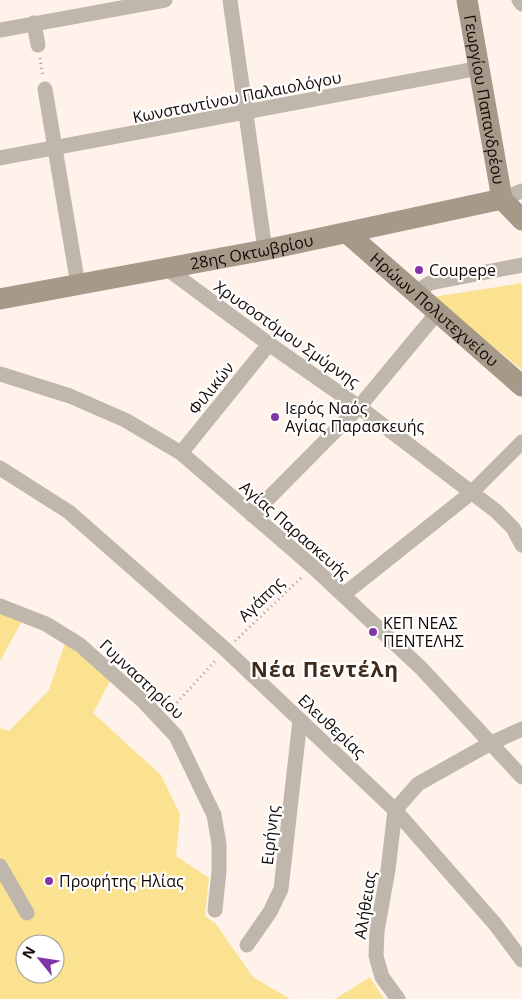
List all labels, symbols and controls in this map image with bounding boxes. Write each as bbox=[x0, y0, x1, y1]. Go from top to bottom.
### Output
street label: Γεωργίου Παπανδρέου bbox=[459, 13, 510, 186]
street label: Κωνσταντίνου Παλαιολόγου bbox=[131, 66, 343, 128]
street label: 28ης Οκτωβρίου bbox=[188, 229, 315, 275]
street label: Ηρώων Πολυτεχνείου bbox=[365, 247, 503, 372]
place label: Coupepe bbox=[429, 259, 496, 281]
marker: Coupepe bbox=[413, 264, 425, 276]
street label: Χρυσοστόμου Σμύρνης bbox=[210, 275, 364, 393]
street label: Φιλικών bbox=[183, 357, 239, 419]
place label: Ιερός Ναός Αγίας Παρασκευής bbox=[285, 397, 425, 437]
marker: Ιερός Ναός Αγίας Παρασκευής bbox=[269, 411, 281, 423]
street label: Αγίας Παρασκευής bbox=[235, 476, 355, 584]
street label: Αγάπης bbox=[233, 571, 289, 626]
place label: ΚΕΠ ΝΕΑΣ ΠΕΝΤΕΛΗΣ bbox=[383, 612, 464, 652]
marker: ΚΕΠ ΝΕΑΣ ΠΕΝΤΕΛΗΣ bbox=[367, 626, 379, 638]
street label: Γυμναστηρίου bbox=[95, 634, 189, 724]
district label: Νέα Πεντέλη bbox=[251, 655, 399, 683]
street label: Ελευθερίας bbox=[294, 689, 371, 763]
street label: Ειρήνης bbox=[256, 804, 284, 866]
street label: Αλήθειας bbox=[349, 869, 381, 941]
place label: Προφήτης Ηλίας bbox=[59, 870, 184, 892]
marker: Προφήτης Ηλίας bbox=[43, 875, 55, 887]
north arrow bbox=[15, 934, 65, 984]
text: N bbox=[17, 943, 39, 962]

